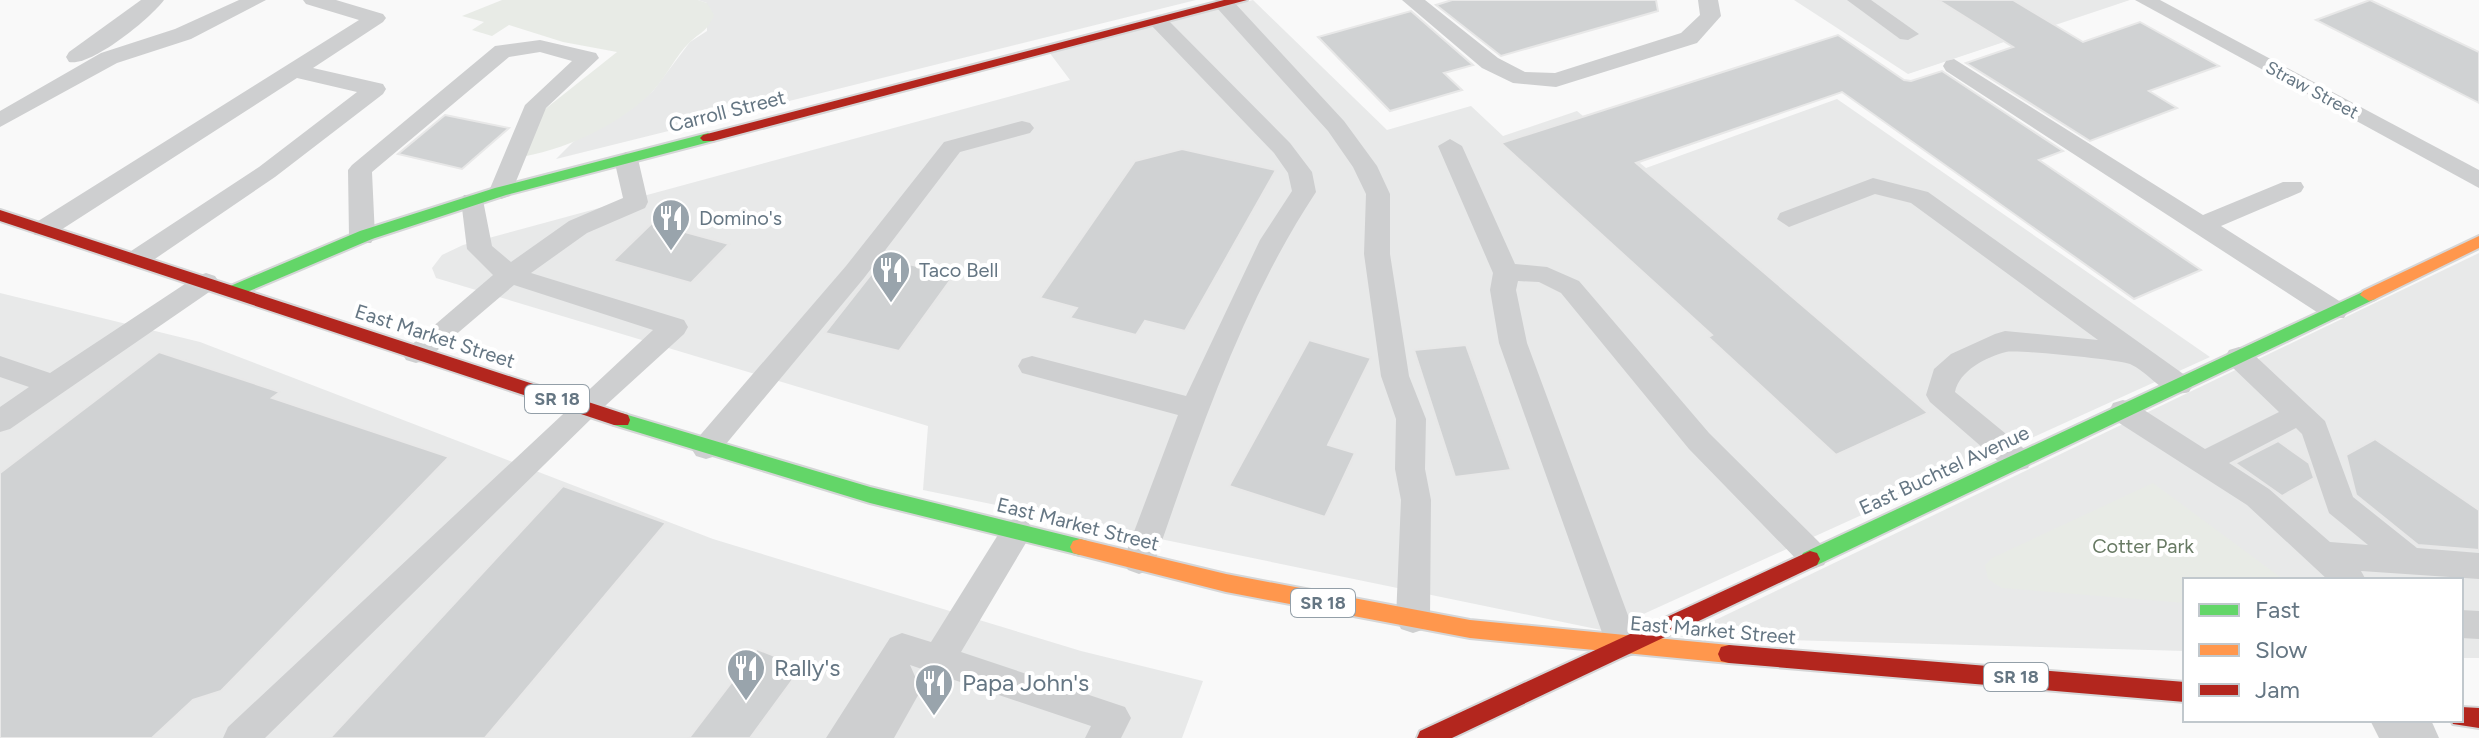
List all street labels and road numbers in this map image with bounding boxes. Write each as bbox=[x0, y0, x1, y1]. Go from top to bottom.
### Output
street label: Straw Street bbox=[2262, 56, 2362, 124]
street label: Carroll Street bbox=[666, 85, 788, 137]
street label: East Market Street bbox=[352, 299, 518, 373]
road number: SR 18 bbox=[525, 385, 589, 413]
street label: East Buchtel Avenue bbox=[1855, 420, 2033, 520]
street label: East Market Street bbox=[994, 492, 1162, 556]
road number: SR 18 bbox=[1291, 589, 1355, 617]
street label: East Market Street bbox=[1629, 611, 1797, 649]
road number: SR 18 bbox=[1984, 663, 2048, 691]

